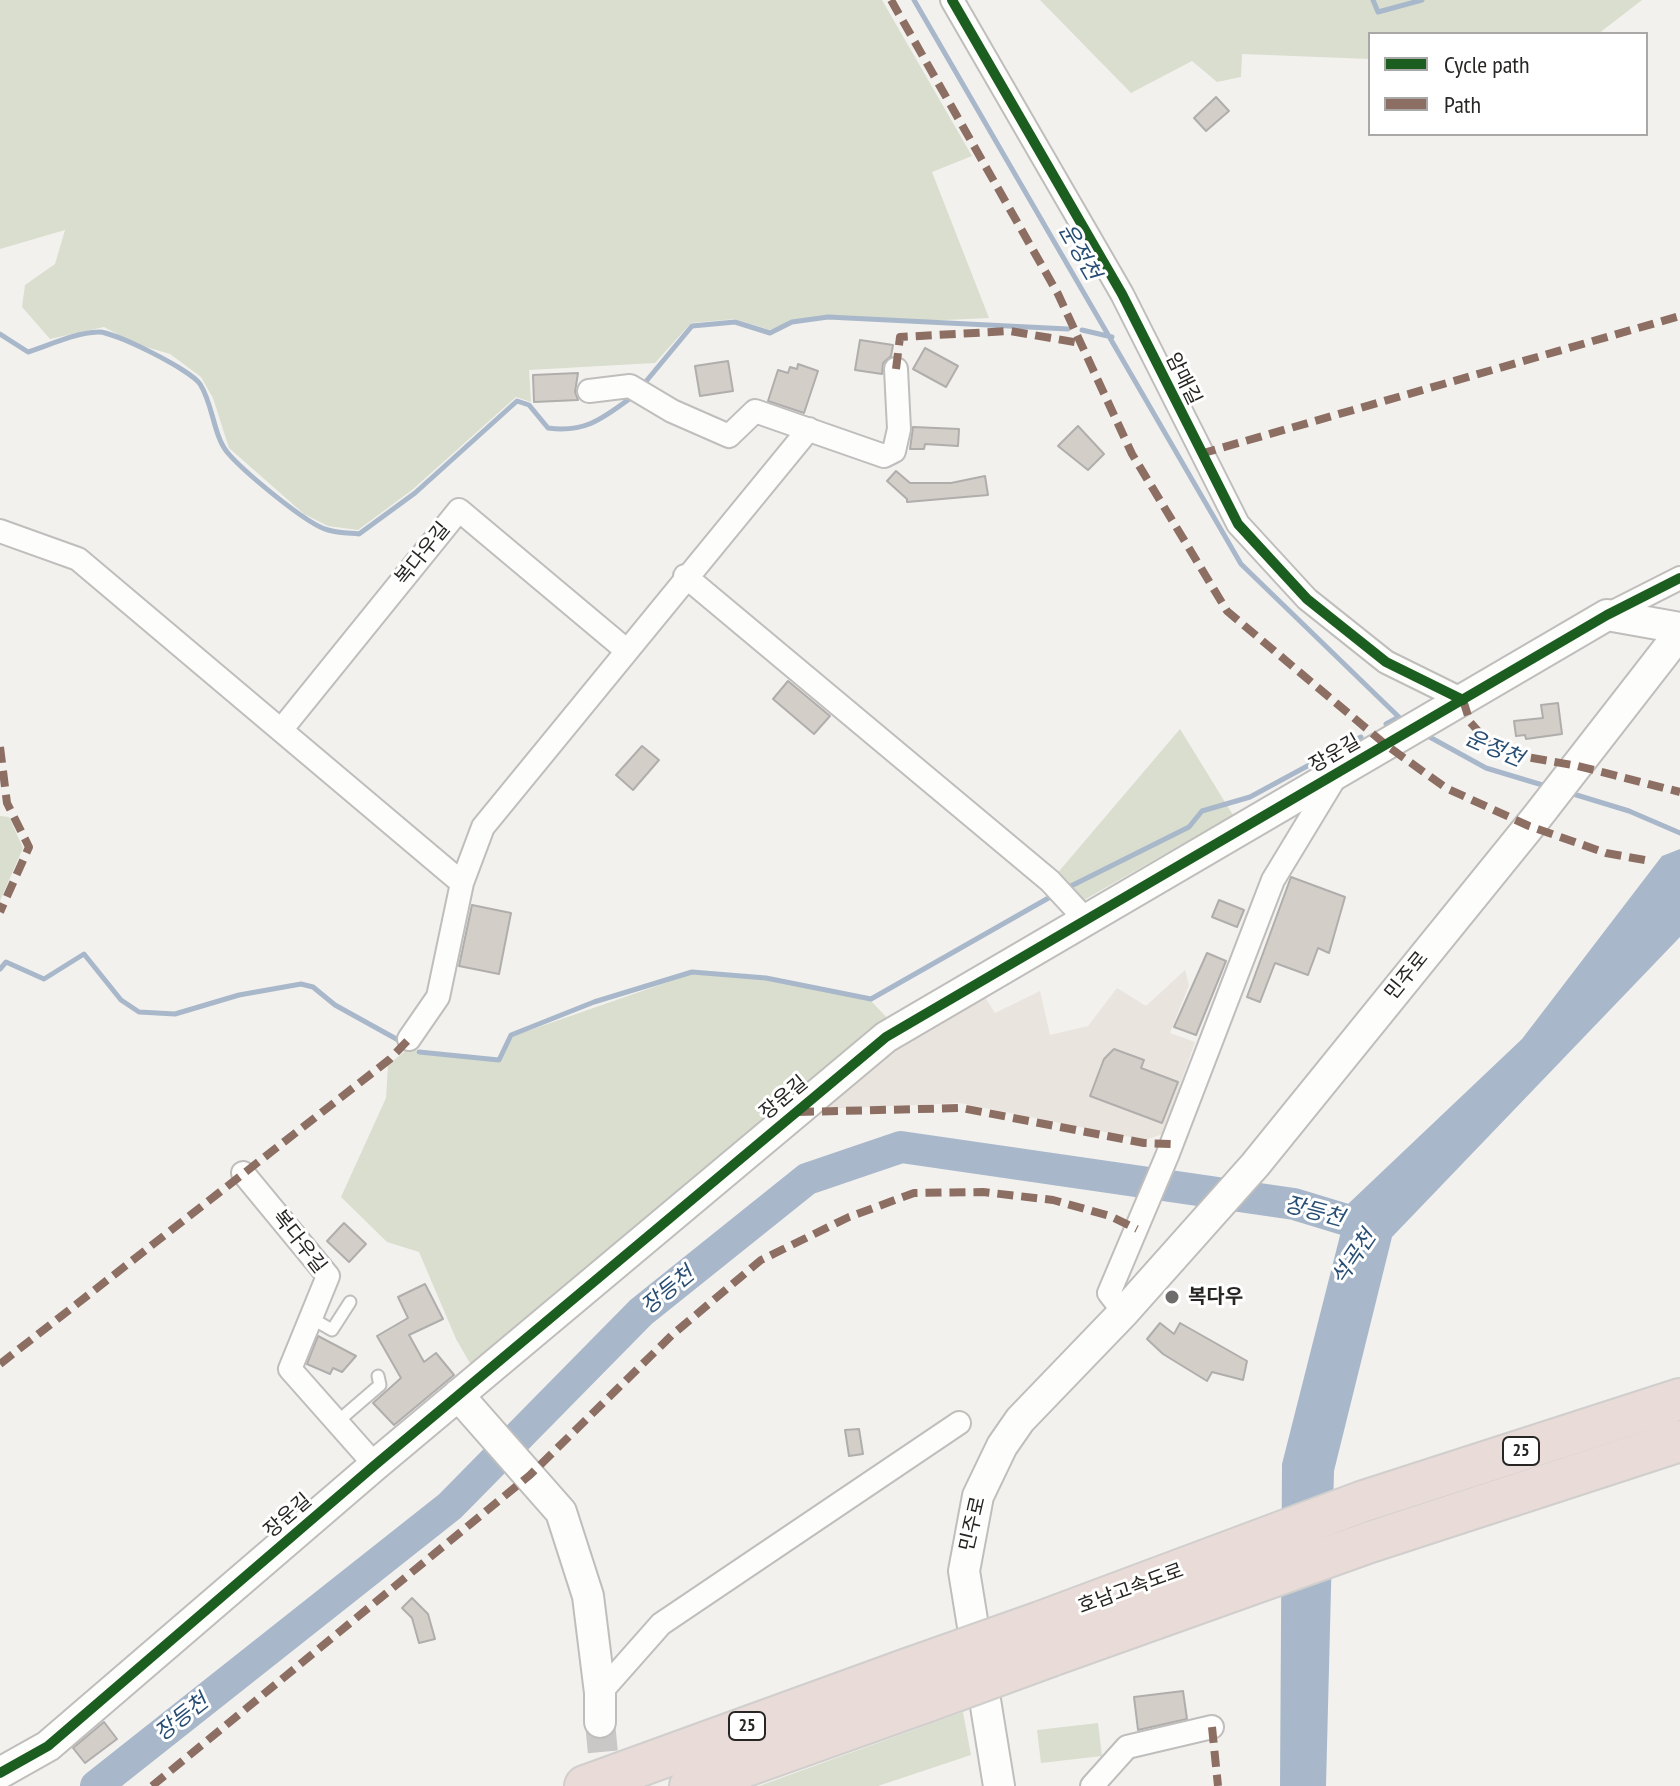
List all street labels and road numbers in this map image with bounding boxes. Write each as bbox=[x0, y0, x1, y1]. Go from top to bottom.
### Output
street label: 암매길 bbox=[1160, 349, 1206, 409]
street label: 복다우길 bbox=[391, 518, 455, 590]
street label: 장운길 bbox=[1305, 730, 1365, 778]
street label: 민주로 bbox=[1380, 947, 1434, 1005]
street label: 장운길 bbox=[755, 1071, 813, 1125]
street label: 복다우길 bbox=[267, 1206, 331, 1278]
road number: 25 bbox=[1503, 1437, 1539, 1465]
street label: 장운길 bbox=[259, 1489, 317, 1543]
street label: 민주로 bbox=[955, 1494, 991, 1554]
street label: 호남고속도로 bbox=[1075, 1559, 1187, 1619]
road number: 25 bbox=[729, 1712, 765, 1740]

